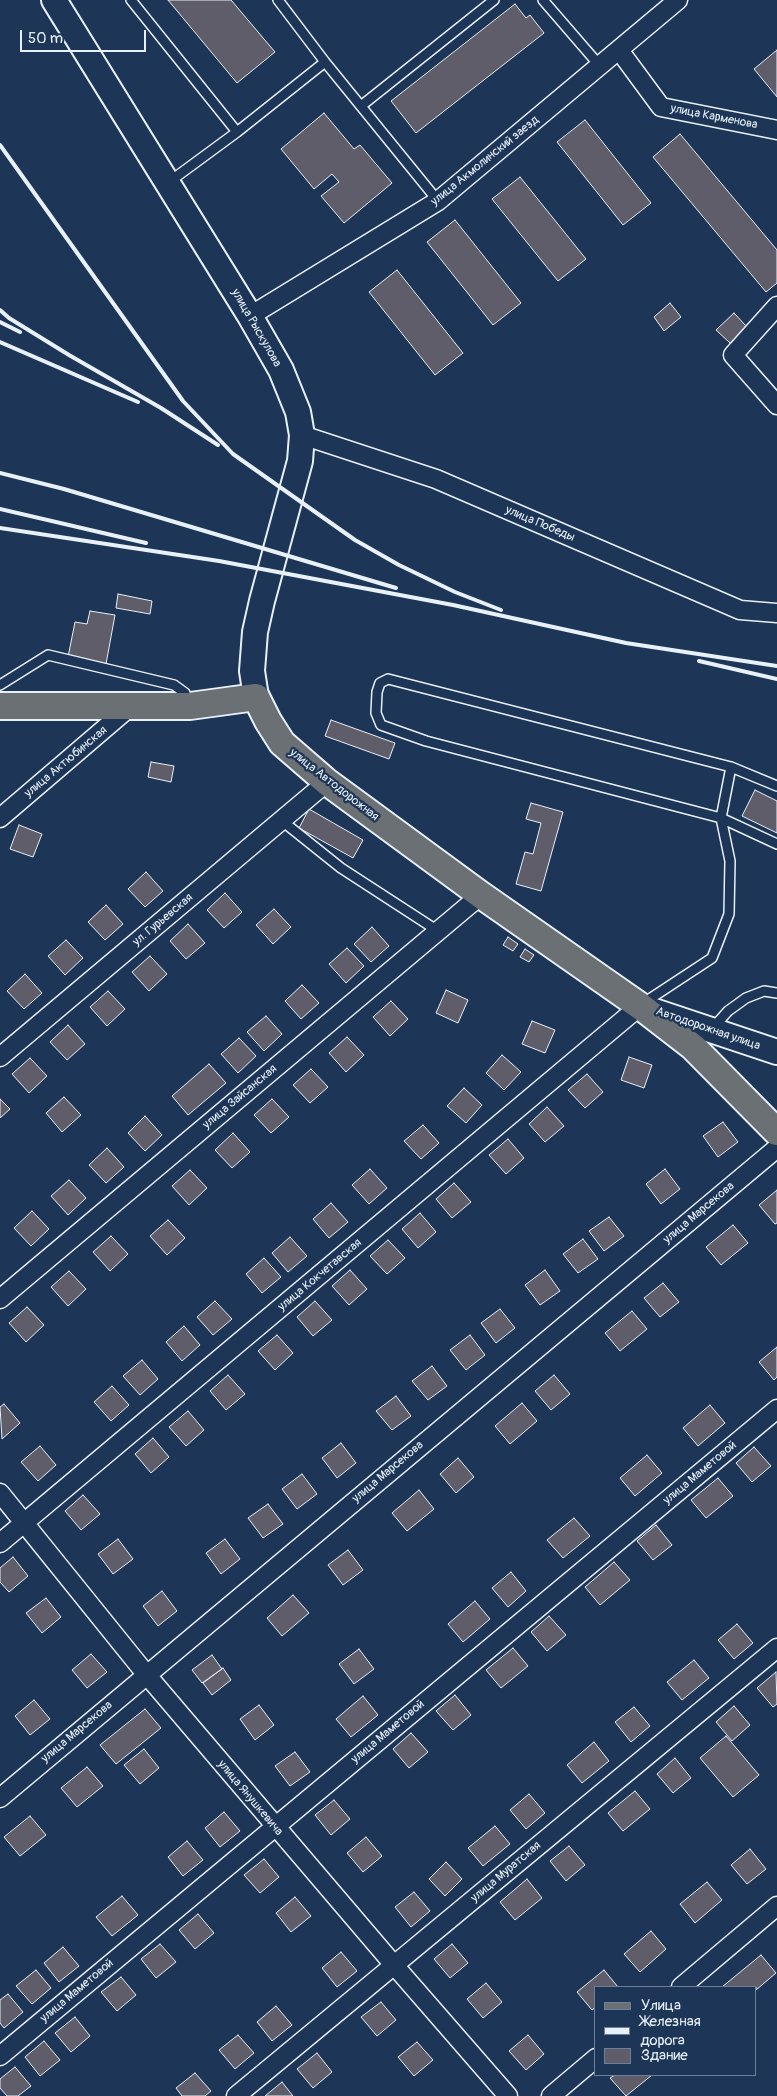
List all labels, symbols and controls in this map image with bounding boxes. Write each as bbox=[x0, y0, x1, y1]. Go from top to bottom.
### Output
scale bar bbox=[22, 20, 149, 52]
text: 50 m bbox=[28, 29, 63, 48]
street label: улица Карменова bbox=[669, 102, 759, 132]
street label: улица Акмолинский заезд bbox=[428, 113, 542, 209]
street label: улица Рыскулова bbox=[228, 286, 284, 370]
street label: улица Победы bbox=[503, 503, 577, 545]
street label: улица Актюбинская bbox=[22, 723, 110, 801]
street label: улица Автодорожная bbox=[287, 746, 381, 824]
street label: ул. Гурьевская bbox=[130, 891, 196, 949]
street label: Автодорожная улица bbox=[654, 1004, 762, 1054]
street label: улица Зайсанская bbox=[200, 1062, 280, 1132]
street label: улица Марсекова bbox=[660, 1179, 738, 1247]
street label: улица Кокчетавская bbox=[275, 1236, 365, 1314]
street label: улица Марсекова bbox=[349, 1438, 427, 1506]
street label: улица Маметовой bbox=[660, 1438, 740, 1508]
street label: улица Маметовой bbox=[348, 1697, 428, 1767]
street label: улица Марсекова bbox=[38, 1698, 116, 1766]
street label: улица Янушкевича bbox=[214, 1757, 286, 1839]
street label: улица Муратская bbox=[468, 1839, 544, 1905]
street label: улица Маметовой bbox=[37, 1956, 117, 2026]
legend bbox=[594, 1986, 757, 2076]
text: Улица bbox=[641, 1996, 681, 2015]
text: Железная дорога bbox=[640, 2012, 701, 2050]
text: Здание bbox=[641, 2046, 688, 2065]

